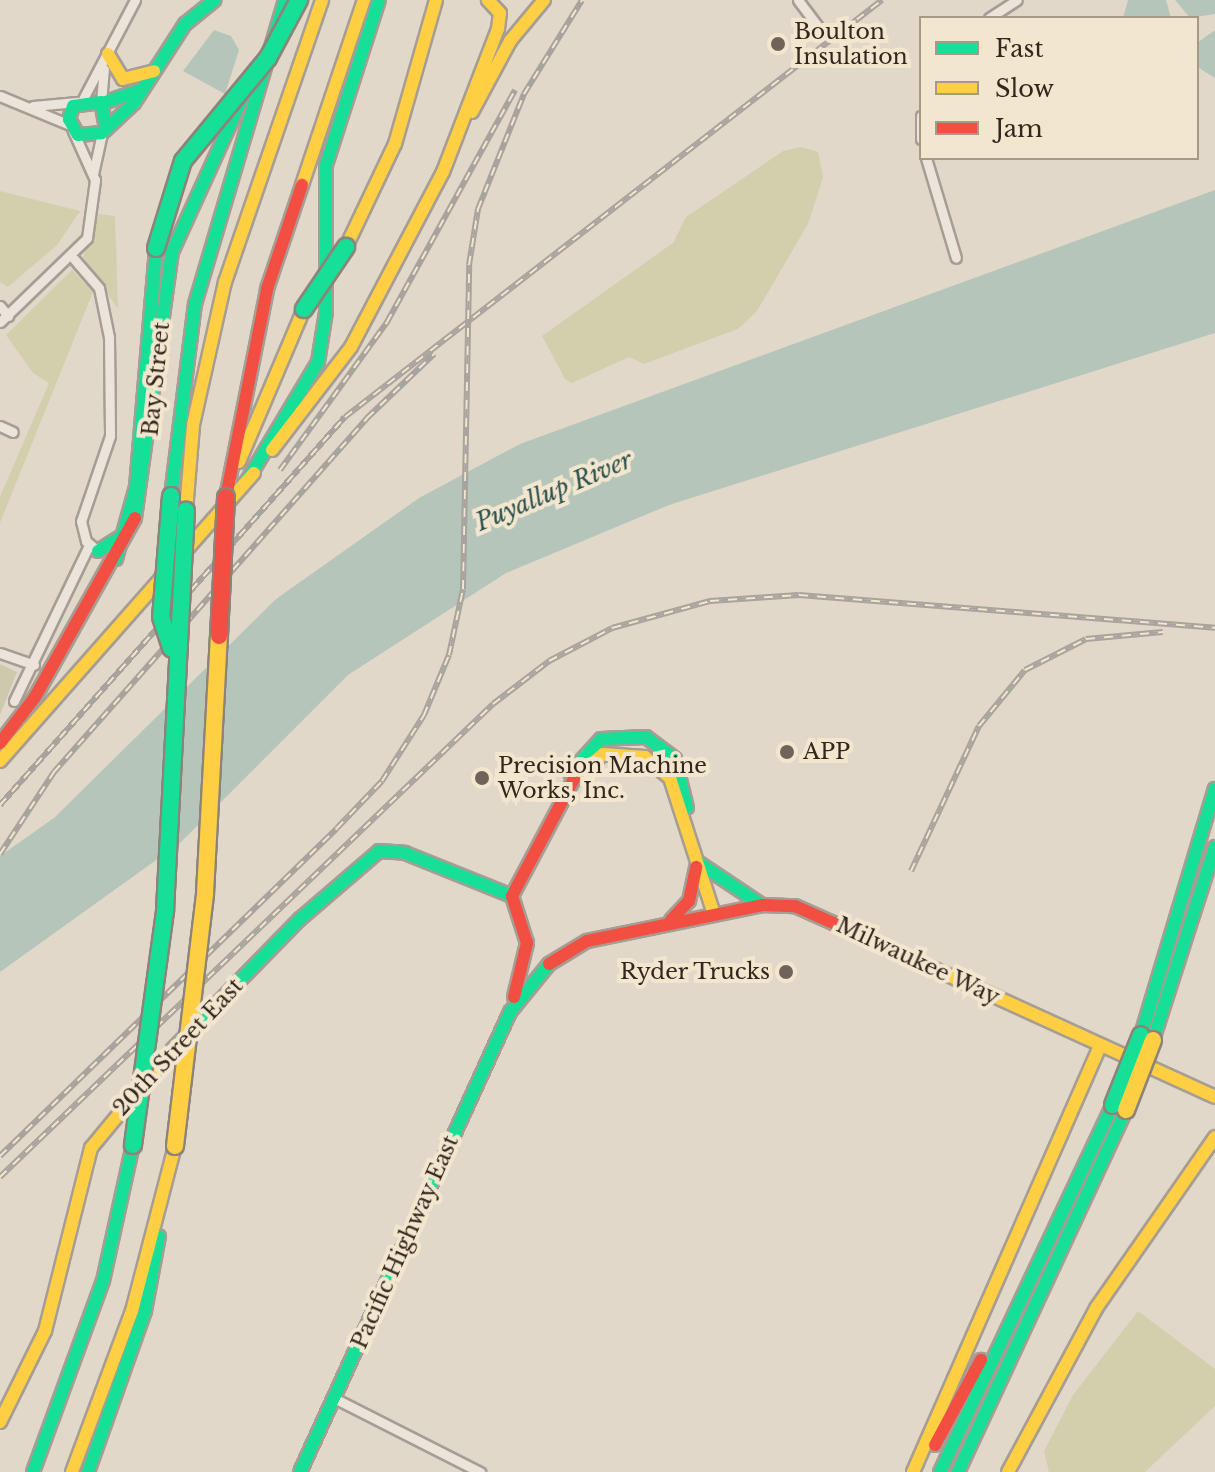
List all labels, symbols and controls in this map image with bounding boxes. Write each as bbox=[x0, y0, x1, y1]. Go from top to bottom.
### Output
legend bbox=[919, 16, 1199, 160]
place label: Boulton Insulation bbox=[794, 18, 908, 70]
text: Fast bbox=[995, 34, 1043, 63]
marker: Boulton Insulation bbox=[769, 35, 787, 53]
text: Slow bbox=[995, 74, 1054, 103]
text: Jam bbox=[995, 114, 1043, 143]
street label: Bay Street bbox=[137, 320, 175, 438]
water label: Puyallup River bbox=[471, 445, 637, 537]
place label: APP bbox=[803, 739, 850, 765]
marker: APP bbox=[778, 743, 796, 761]
place label: Precision Machine Works, Inc. bbox=[498, 752, 707, 804]
marker: Precision Machine Works, Inc. bbox=[473, 769, 491, 787]
street label: Milwaukee Way bbox=[832, 911, 1004, 1011]
place label: Ryder Trucks bbox=[619, 959, 770, 985]
marker: Ryder Trucks bbox=[777, 963, 795, 981]
street label: 20th Street East bbox=[108, 973, 248, 1121]
street label: Pacific Highway East bbox=[346, 1131, 464, 1353]

